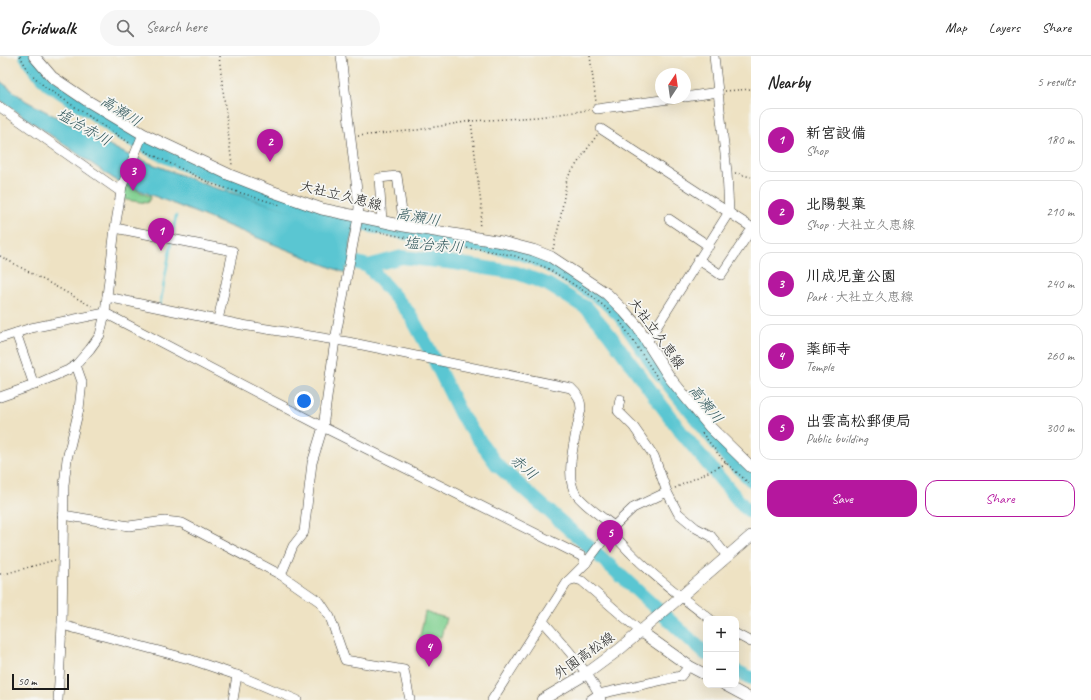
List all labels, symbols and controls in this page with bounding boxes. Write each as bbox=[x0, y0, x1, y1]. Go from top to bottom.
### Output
search box bbox=[100, 10, 380, 46]
text: Gridwalk bbox=[20, 16, 76, 40]
icon: search bbox=[114, 17, 136, 39]
text: Search here bbox=[146, 18, 207, 37]
text: Map bbox=[945, 19, 967, 36]
text: Layers bbox=[989, 19, 1020, 36]
text: Share bbox=[1042, 19, 1071, 36]
north arrow bbox=[655, 68, 691, 104]
text: Nearby bbox=[767, 72, 810, 93]
text: 5 results bbox=[1037, 74, 1075, 90]
water label: 高瀬川 bbox=[97, 91, 145, 131]
water label: 塩冶赤川 bbox=[53, 104, 114, 151]
text: 新宮設備 bbox=[806, 124, 866, 143]
pin: 2 bbox=[257, 129, 283, 162]
text: 1 bbox=[778, 132, 784, 148]
text: 180 m bbox=[1046, 132, 1074, 148]
text: Shop bbox=[806, 143, 828, 159]
pin: 3 bbox=[120, 158, 146, 191]
street label: 大社立久恵線 bbox=[298, 177, 384, 214]
text: 北陽製菓 bbox=[806, 195, 866, 214]
water label: 高瀬川 bbox=[394, 204, 442, 231]
text: 2 bbox=[778, 204, 784, 220]
text: 210 m bbox=[1046, 204, 1074, 220]
text: Shop · 大社立久恵線 bbox=[806, 217, 915, 233]
pin: 1 bbox=[148, 218, 174, 251]
water label: 塩冶赤川 bbox=[403, 233, 465, 258]
text: 川成児童公園 bbox=[806, 267, 896, 286]
text: 3 bbox=[778, 276, 784, 292]
text: 240 m bbox=[1046, 276, 1074, 292]
text: Park · 大社立久恵線 bbox=[806, 289, 913, 305]
street label: 大社立久恵線 bbox=[625, 294, 688, 372]
text: 薬師寺 bbox=[806, 340, 851, 359]
text: 4 bbox=[778, 348, 784, 364]
text: 260 m bbox=[1046, 348, 1074, 364]
text: Temple bbox=[806, 359, 834, 375]
water label: 高瀬川 bbox=[684, 381, 727, 428]
your location bbox=[294, 391, 314, 411]
text: 出雲高松郵便局 bbox=[806, 412, 911, 431]
text: 5 bbox=[778, 420, 784, 436]
text: 300 m bbox=[1046, 420, 1074, 436]
text: Public building bbox=[806, 431, 868, 447]
water label: 赤川 bbox=[506, 450, 541, 484]
button: Save bbox=[767, 480, 917, 517]
button: Share bbox=[925, 480, 1075, 517]
pin: 5 bbox=[597, 520, 623, 553]
map controls bbox=[703, 616, 739, 688]
button: + bbox=[703, 616, 739, 652]
street label: 外園高松線 bbox=[551, 628, 618, 682]
pin: 4 bbox=[416, 634, 442, 667]
button: − bbox=[703, 652, 739, 688]
scale bar bbox=[12, 672, 69, 691]
text: 50 m bbox=[18, 674, 37, 688]

